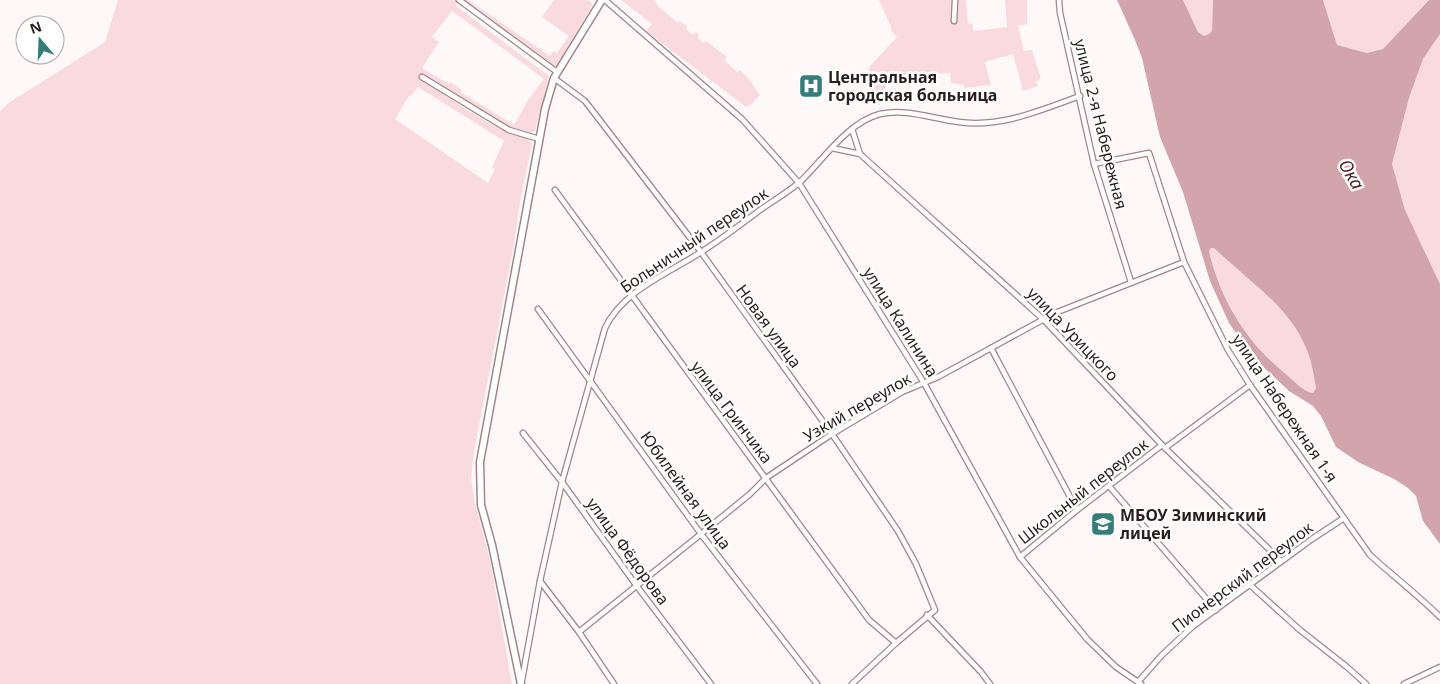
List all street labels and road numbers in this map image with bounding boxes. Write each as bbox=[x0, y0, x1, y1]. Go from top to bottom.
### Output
street label: улица 2-я Набережная bbox=[1069, 37, 1133, 211]
street label: Больничный переулок bbox=[616, 182, 773, 298]
street label: улица Калинина bbox=[858, 263, 944, 381]
street label: Новая улица bbox=[731, 280, 807, 372]
street label: улица Урицкого bbox=[1022, 282, 1124, 386]
street label: улица Набережная 1-я bbox=[1227, 329, 1343, 487]
street label: улица Гринчика bbox=[686, 356, 778, 468]
street label: Узкий переулок bbox=[799, 367, 915, 447]
street label: Юбилейная улица bbox=[636, 426, 736, 554]
street label: Школьный переулок bbox=[1013, 433, 1153, 549]
street label: улица Фёдорова bbox=[582, 493, 674, 609]
street label: Пионерский переулок bbox=[1167, 516, 1317, 637]

